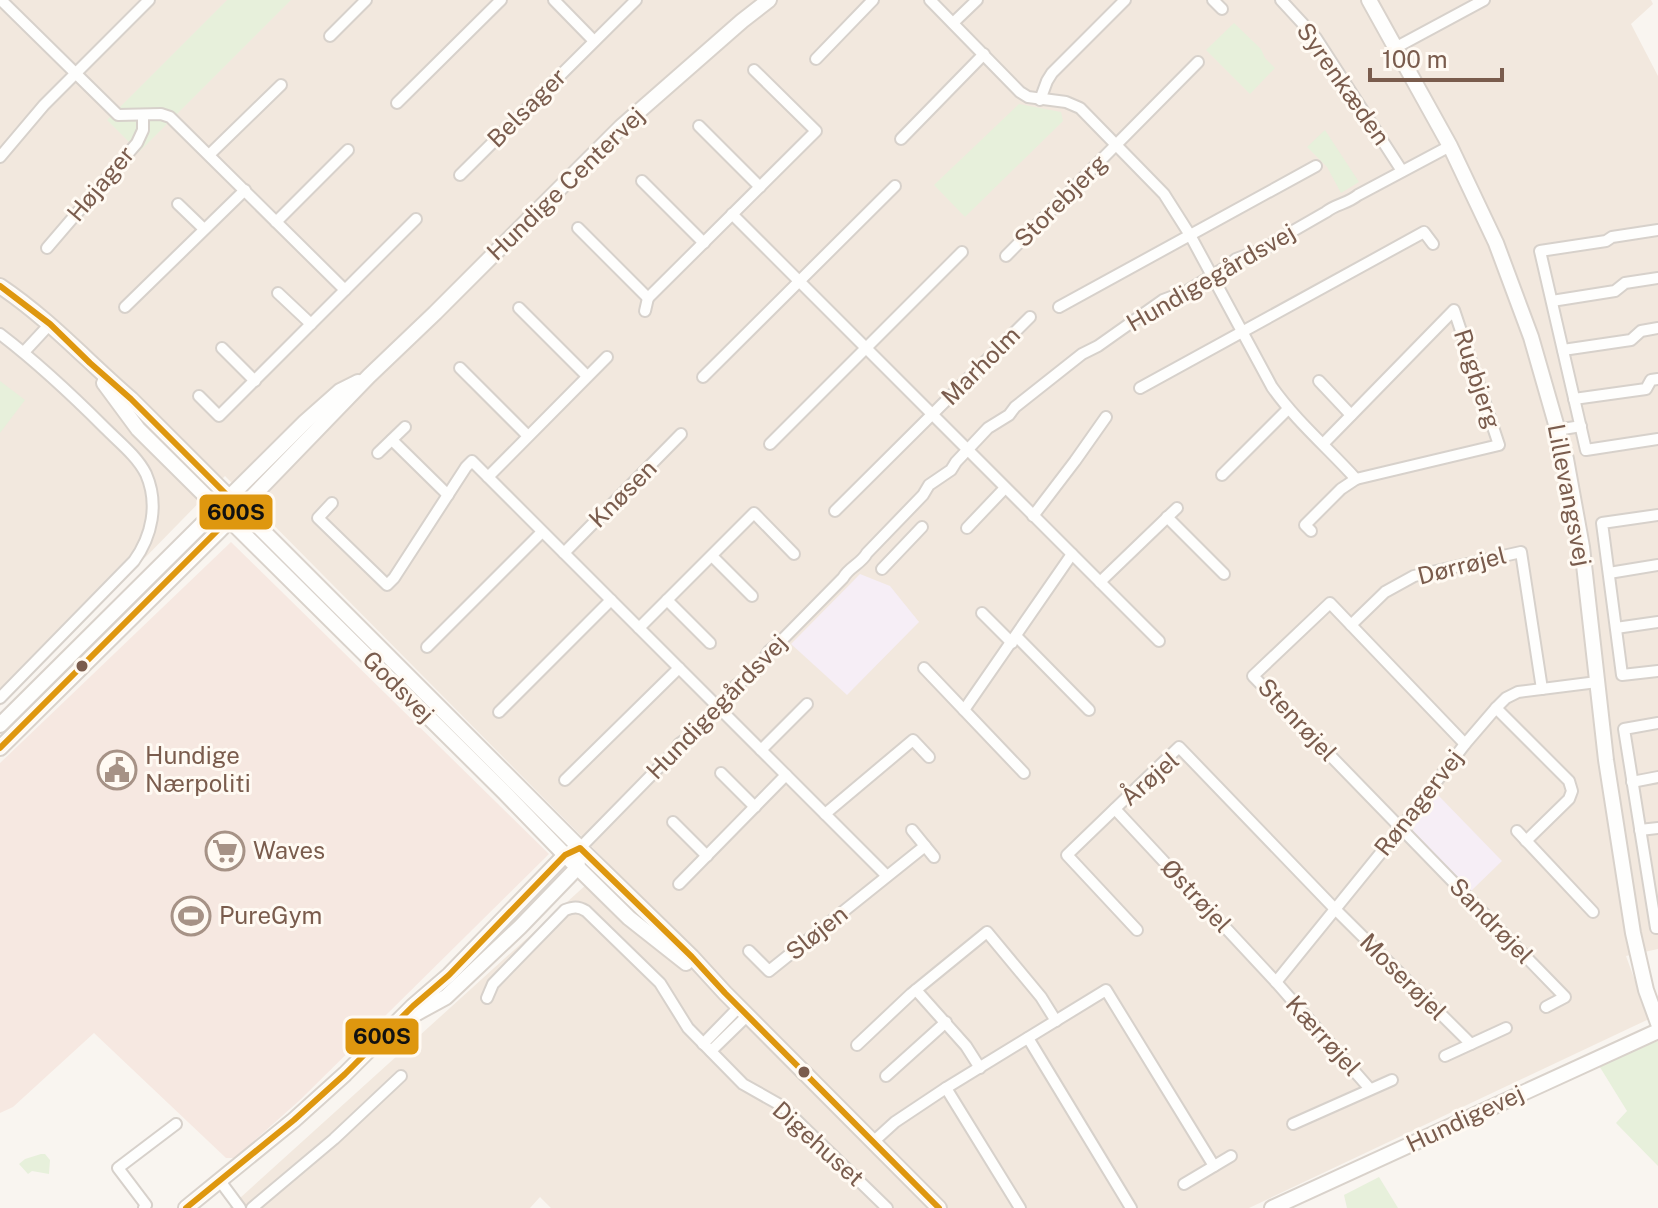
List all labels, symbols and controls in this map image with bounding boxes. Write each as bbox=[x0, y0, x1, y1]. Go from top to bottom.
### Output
street label: Syrenkæden bbox=[1291, 17, 1396, 150]
scale bar bbox=[1370, 32, 1502, 82]
text: 100 m bbox=[1382, 45, 1448, 73]
street label: Belsager bbox=[481, 62, 571, 152]
street label: Hundige Centervej bbox=[481, 101, 650, 266]
street label: Højager bbox=[61, 140, 140, 227]
street label: Storebjerg bbox=[1008, 148, 1112, 252]
street label: Hundigegårdsvej bbox=[1121, 218, 1300, 337]
street label: Marholm bbox=[935, 320, 1025, 410]
street label: Rugbjerg bbox=[1449, 325, 1507, 432]
street label: Lillevangsvej bbox=[1542, 421, 1597, 568]
street label: Knøsen bbox=[583, 454, 662, 533]
line badge: 600S bbox=[198, 493, 274, 531]
text: 600S bbox=[207, 499, 265, 525]
street label: Dørrøjel bbox=[1414, 540, 1509, 590]
street label: Hundigegårdsvej bbox=[640, 628, 792, 784]
street label: Godsvej bbox=[357, 645, 440, 728]
unlabelled marker bbox=[74, 658, 90, 674]
street label: Stenrøjel bbox=[1253, 672, 1343, 766]
place label: Hundige Nærpoliti bbox=[145, 741, 251, 797]
street label: Rønagervej bbox=[1368, 744, 1468, 861]
street label: Årøjel bbox=[1114, 745, 1184, 811]
public building icon: Hundige Nærpoliti bbox=[96, 749, 138, 791]
supermarket icon: Waves bbox=[204, 830, 246, 872]
place label: Waves bbox=[253, 836, 325, 864]
street label: Østrøjel bbox=[1156, 853, 1238, 938]
street label: Sandrøjel bbox=[1444, 872, 1539, 969]
sports icon: PureGym bbox=[170, 895, 212, 937]
street label: Sløjen bbox=[780, 899, 853, 965]
place label: PureGym bbox=[219, 901, 322, 929]
street label: Moserøjel bbox=[1355, 927, 1453, 1025]
street label: Kærrøjel bbox=[1281, 990, 1367, 1081]
line badge: 600S bbox=[344, 1017, 420, 1056]
text: 600S bbox=[353, 1023, 411, 1049]
unlabelled marker bbox=[796, 1064, 812, 1080]
street label: Hundigevej bbox=[1401, 1079, 1528, 1157]
street label: Digehuset bbox=[767, 1095, 870, 1191]

